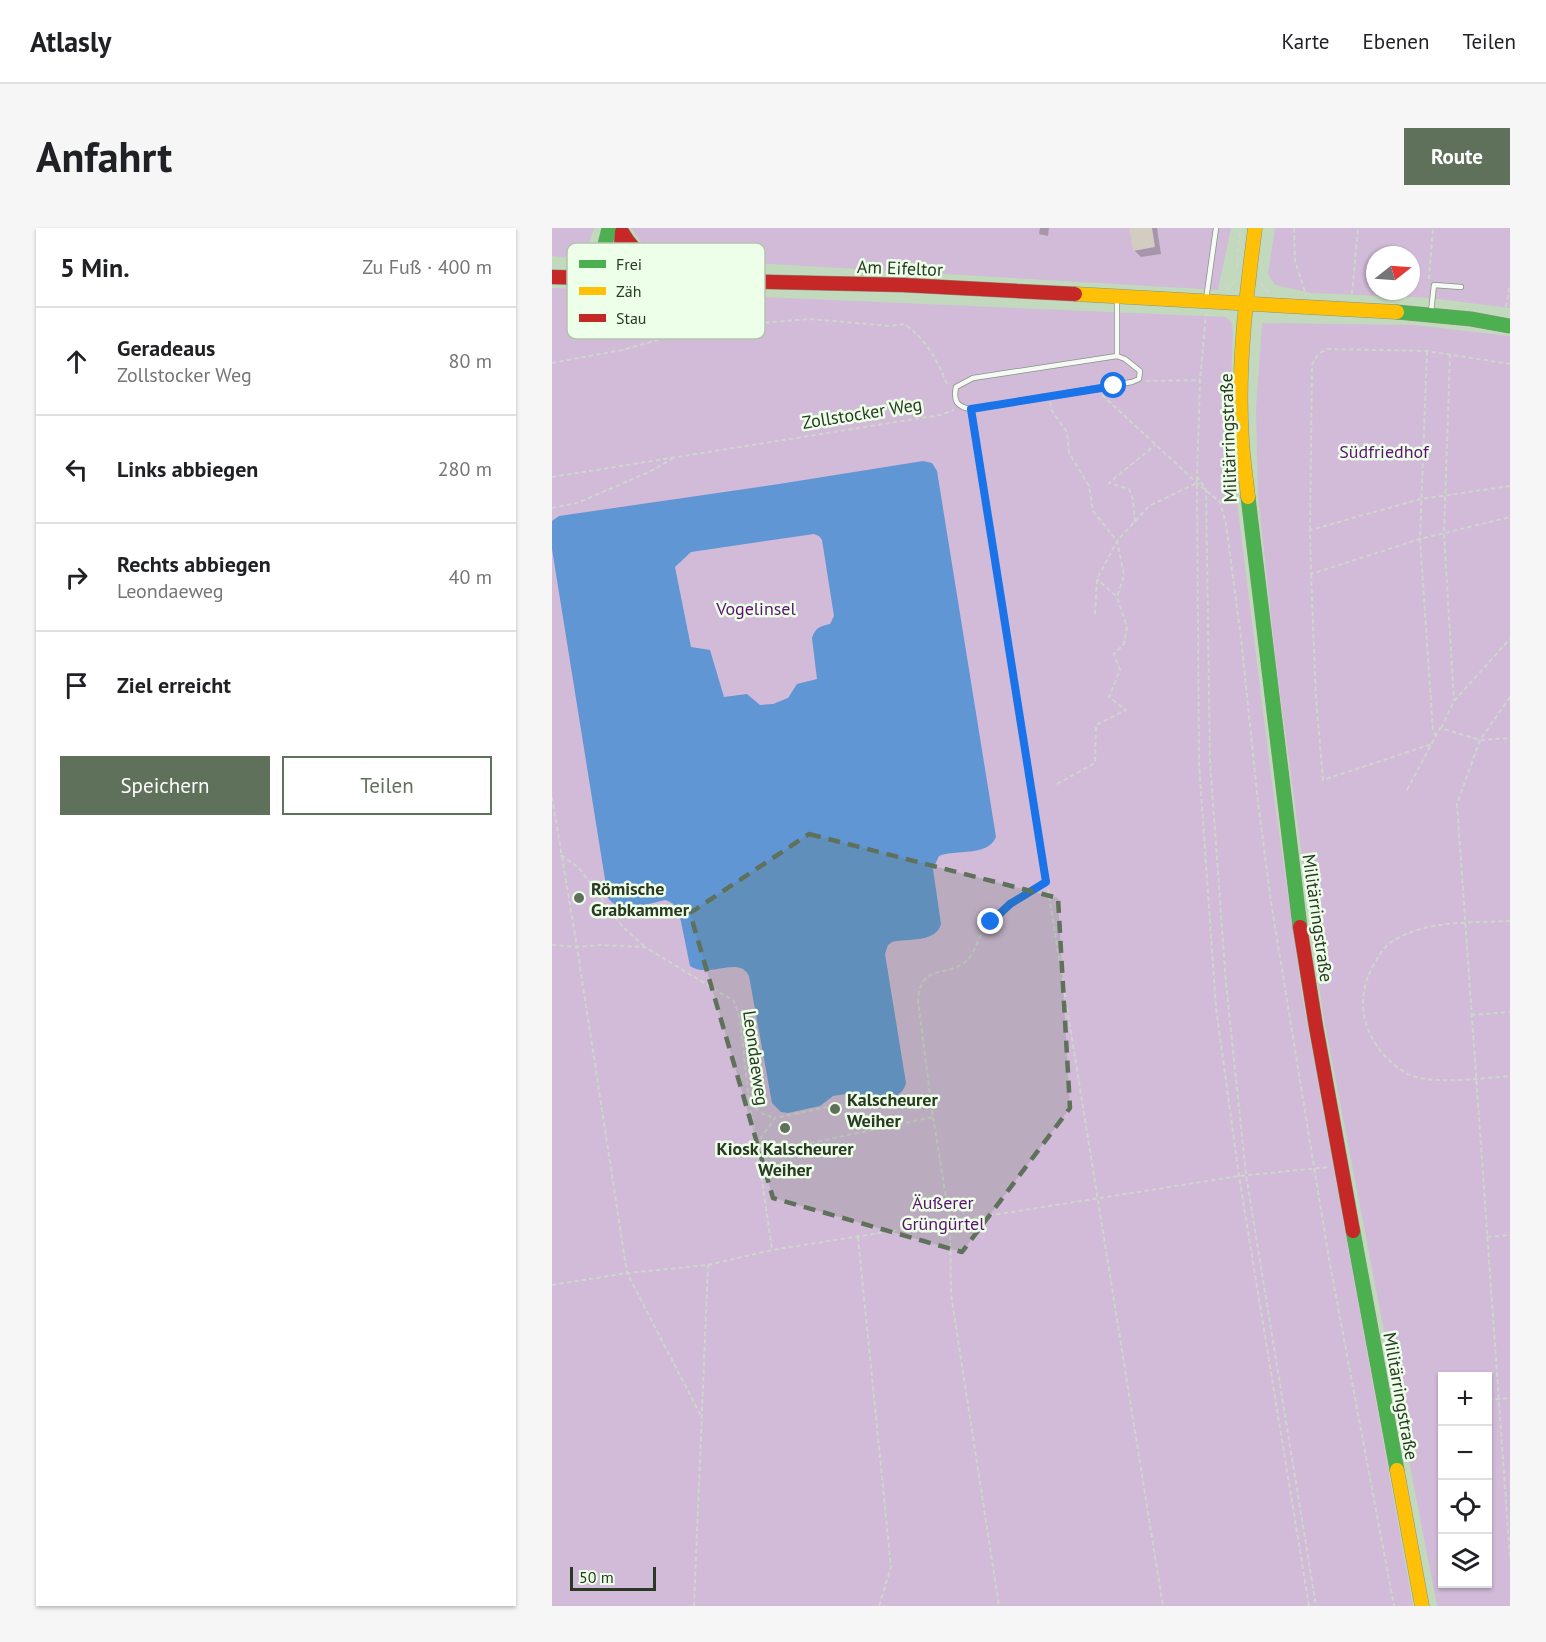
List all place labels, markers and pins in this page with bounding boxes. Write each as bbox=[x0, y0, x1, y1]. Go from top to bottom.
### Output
place label: Römische Grabkammer bbox=[591, 877, 690, 921]
marker: Römische Grabkammer bbox=[572, 891, 586, 905]
place label: Kalscheurer Weiher bbox=[847, 1088, 939, 1132]
marker: Kalscheurer Weiher bbox=[828, 1102, 842, 1116]
marker: Kiosk Kalscheurer Weiher bbox=[778, 1121, 792, 1135]
place label: Kiosk Kalscheurer Weiher bbox=[717, 1137, 854, 1181]

